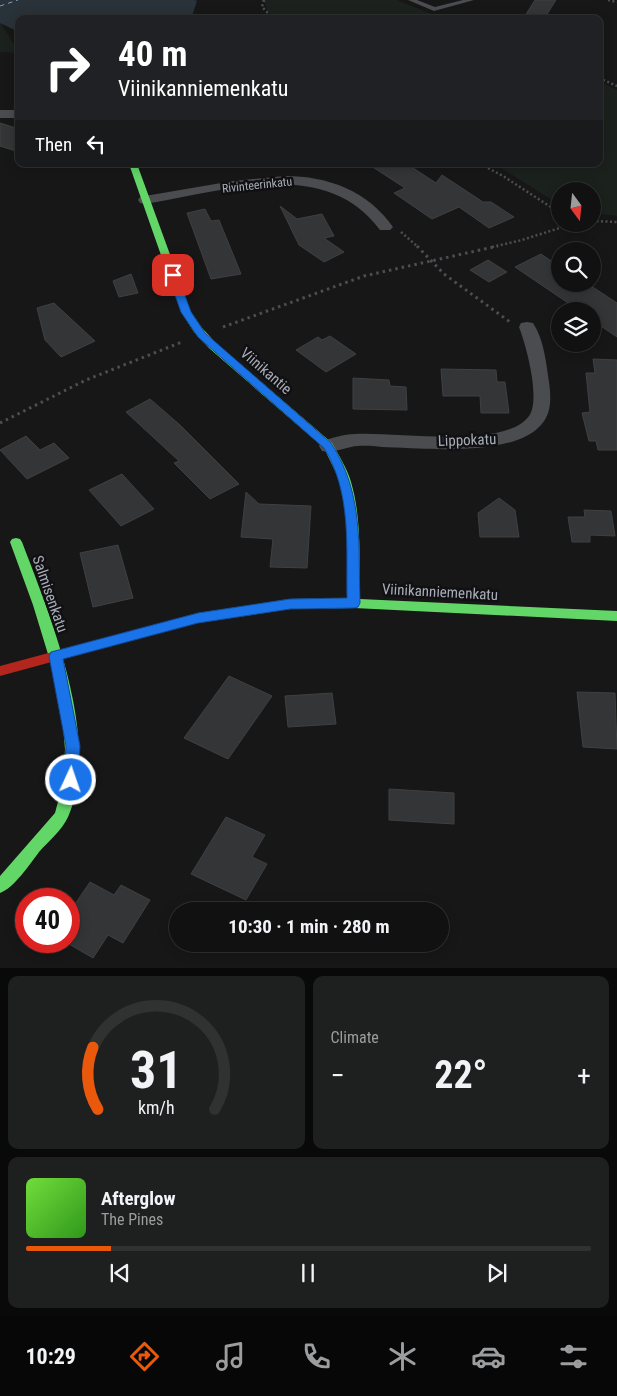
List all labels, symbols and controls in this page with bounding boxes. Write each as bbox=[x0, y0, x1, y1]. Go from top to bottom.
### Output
text: 40 m bbox=[118, 34, 187, 75]
icon: right bbox=[35, 35, 100, 100]
text: Viinikanniemenkatu bbox=[118, 76, 288, 101]
icon: left bbox=[82, 130, 110, 158]
text: Then bbox=[35, 133, 72, 156]
street label: Rivinteerinkatu bbox=[221, 174, 293, 196]
north arrow bbox=[551, 182, 601, 232]
map controls bbox=[551, 182, 601, 352]
button: search bbox=[551, 242, 601, 292]
pin bbox=[152, 254, 194, 296]
icon: arrive bbox=[159, 261, 187, 289]
button: layers bbox=[551, 302, 601, 352]
street label: Viinikantie bbox=[237, 344, 295, 398]
street label: Lippokatu bbox=[437, 430, 497, 450]
street label: Salmisenkatu bbox=[28, 553, 72, 635]
street label: Viinikanniemenkatu bbox=[382, 580, 498, 604]
position arrow bbox=[44, 753, 96, 805]
speed limit sign: 40 bbox=[15, 888, 80, 953]
text: 10:30 · 1 min · 280 m bbox=[228, 915, 390, 938]
text: Climate bbox=[331, 1028, 379, 1047]
text: 31 bbox=[130, 1040, 183, 1101]
text: 22° bbox=[434, 1053, 487, 1097]
text: − bbox=[331, 1059, 345, 1092]
text: + bbox=[577, 1059, 591, 1092]
text: km/h bbox=[138, 1097, 175, 1118]
text: Afterglow bbox=[101, 1187, 175, 1210]
text: The Pines bbox=[101, 1210, 163, 1229]
icon: previous bbox=[106, 1259, 134, 1287]
icon: pause bbox=[294, 1259, 322, 1287]
icon: next bbox=[483, 1259, 511, 1287]
icon: directions bbox=[127, 1339, 162, 1374]
icon: music bbox=[213, 1339, 248, 1374]
icon: phone bbox=[299, 1339, 334, 1374]
icon: climate bbox=[385, 1339, 420, 1374]
icon: car bbox=[471, 1339, 506, 1374]
icon: filters bbox=[556, 1339, 591, 1374]
text: 10:29 bbox=[25, 1344, 76, 1369]

